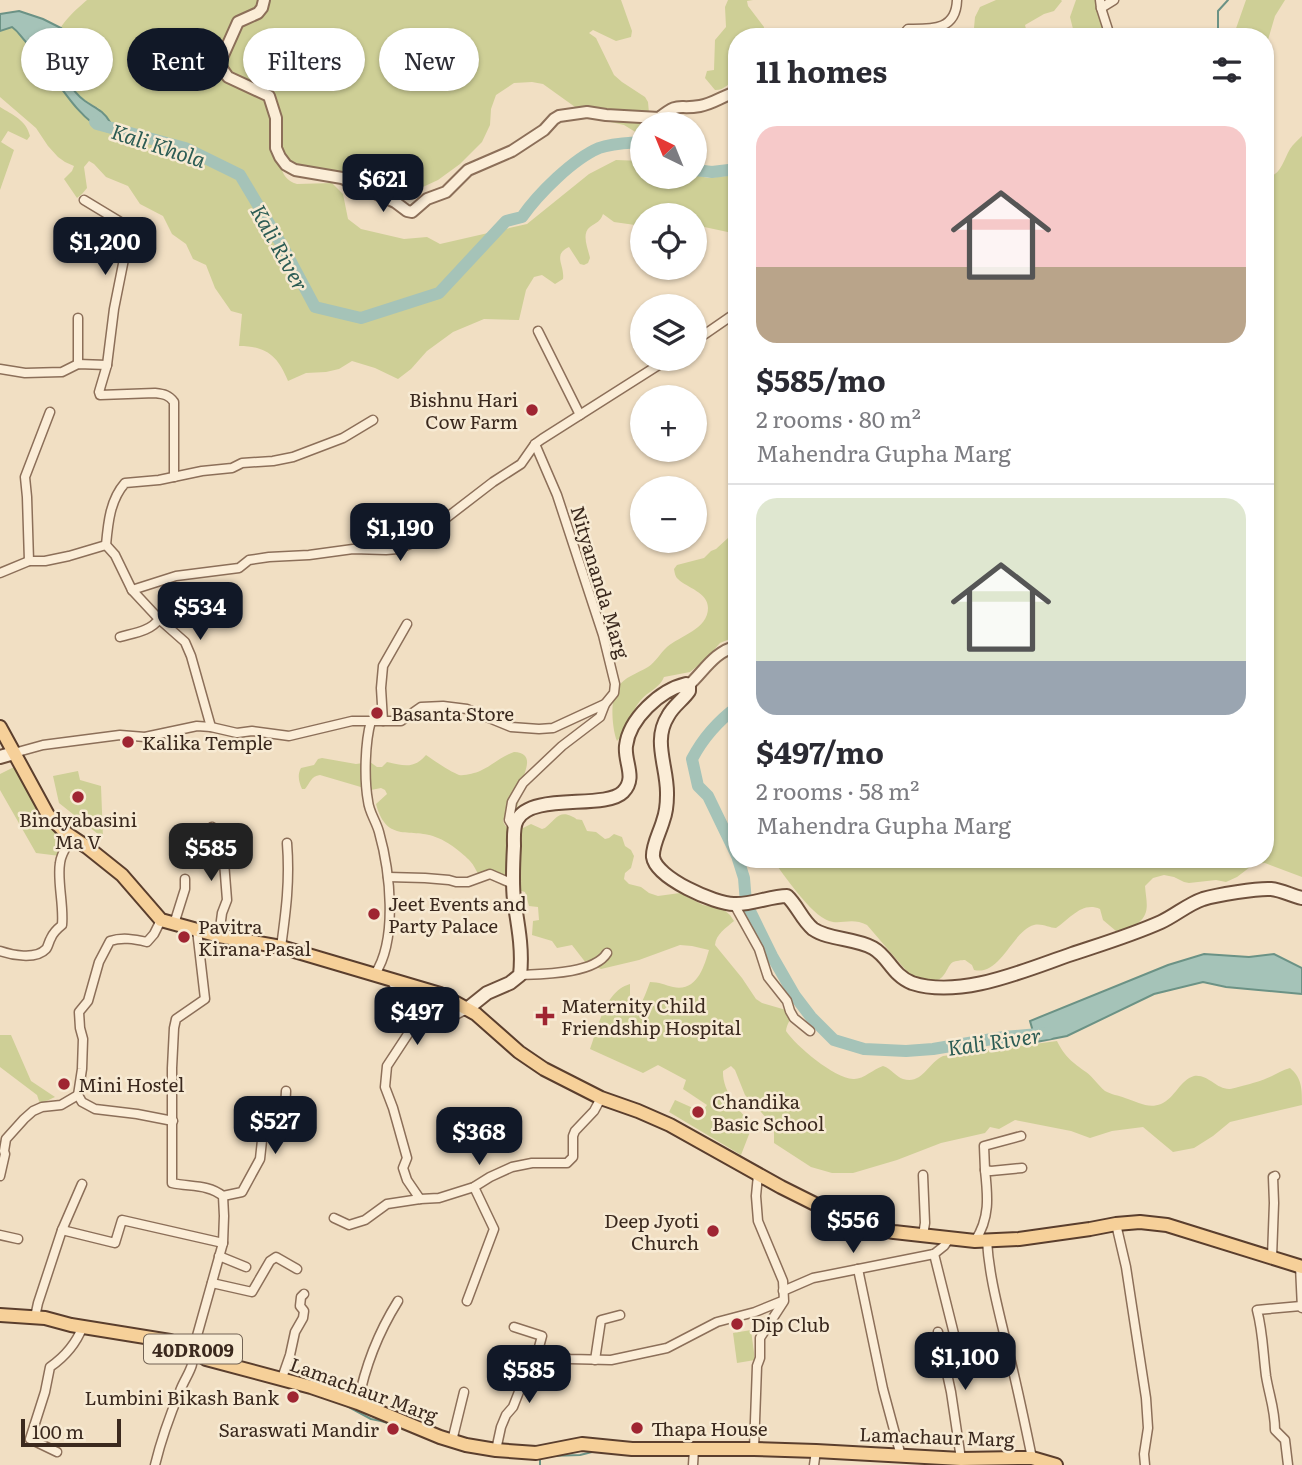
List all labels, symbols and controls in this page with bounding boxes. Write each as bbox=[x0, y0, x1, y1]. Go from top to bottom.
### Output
chip: Buy bbox=[21, 28, 113, 91]
chip: Rent bbox=[127, 28, 229, 91]
chip: Filters bbox=[243, 28, 365, 91]
chip: New bbox=[379, 28, 479, 91]
text: 11 homes bbox=[756, 48, 887, 92]
icon: filters bbox=[1208, 51, 1246, 89]
north arrow bbox=[630, 112, 707, 189]
map controls bbox=[630, 112, 707, 553]
water label: Kali Khola bbox=[108, 114, 210, 174]
pin: $621 bbox=[342, 154, 424, 214]
text: $621 bbox=[359, 160, 408, 194]
icon: home bbox=[938, 172, 1064, 298]
water label: Kali River bbox=[245, 198, 318, 296]
button: locate bbox=[630, 203, 707, 280]
pin: $1,200 bbox=[48, 218, 162, 277]
text: $1,200 bbox=[69, 223, 141, 257]
button: layers bbox=[630, 294, 707, 371]
text: $585/mo bbox=[756, 357, 886, 401]
place label: Bishnu Hari Cow Farm bbox=[409, 385, 518, 435]
button: + bbox=[630, 385, 707, 462]
text: 2 rooms · 80 m² bbox=[756, 401, 921, 435]
marker: Bishnu Hari Cow Farm bbox=[524, 402, 540, 418]
text: Mahendra Gupha Marg bbox=[756, 435, 1011, 469]
button: − bbox=[630, 476, 707, 553]
street label: Nityananda Marg bbox=[564, 502, 638, 662]
pin: $1,190 bbox=[343, 504, 457, 563]
text: $1,190 bbox=[366, 509, 434, 543]
icon: home bbox=[938, 544, 1064, 670]
pin: $534 bbox=[159, 582, 241, 642]
text: $534 bbox=[174, 588, 226, 622]
place label: Basanta Store bbox=[391, 699, 514, 727]
marker: Basanta Store bbox=[369, 705, 385, 721]
place label: Kalika Temple bbox=[142, 728, 273, 756]
text: $497/mo bbox=[756, 729, 884, 773]
marker: Kalika Temple bbox=[120, 734, 136, 750]
text: 2 rooms · 58 m² bbox=[756, 773, 919, 807]
marker: Bindyabasini Ma V bbox=[70, 789, 86, 805]
place label: Bindyabasini Ma V bbox=[19, 805, 137, 855]
text: Mahendra Gupha Marg bbox=[756, 807, 1011, 841]
pin: $585 bbox=[170, 824, 252, 883]
text: $585 bbox=[185, 829, 237, 863]
place label: Jeet Events and Party Palace bbox=[388, 889, 527, 939]
marker: Jeet Events and Party Palace bbox=[366, 906, 382, 922]
place label: Pavitra Kirana Pasal bbox=[198, 912, 311, 962]
marker: Pavitra Kirana Pasal bbox=[176, 929, 192, 945]
pin: $497 bbox=[376, 988, 458, 1047]
place label: Maternity Child Friendship Hospital bbox=[561, 991, 741, 1041]
text: $497 bbox=[390, 993, 444, 1027]
marker: Maternity Child Friendship Hospital bbox=[535, 1006, 555, 1026]
water label: Kali River bbox=[945, 1018, 1043, 1062]
place label: Mini Hostel bbox=[78, 1070, 184, 1098]
marker: Mini Hostel bbox=[56, 1076, 72, 1092]
place label: Chandika Basic School bbox=[712, 1087, 824, 1137]
pin: $527 bbox=[234, 1096, 316, 1156]
text: $527 bbox=[250, 1102, 300, 1136]
marker: Chandika Basic School bbox=[690, 1104, 706, 1120]
pin: $368 bbox=[438, 1108, 520, 1167]
text: $368 bbox=[452, 1113, 506, 1147]
pin: $556 bbox=[812, 1196, 894, 1255]
text: $556 bbox=[827, 1201, 879, 1235]
place label: Deep Jyoti Church bbox=[604, 1206, 699, 1256]
marker: Deep Jyoti Church bbox=[705, 1223, 721, 1239]
place label: Dip Club bbox=[751, 1310, 830, 1338]
marker: Dip Club bbox=[729, 1316, 745, 1332]
pin: $1,100 bbox=[908, 1332, 1022, 1392]
road number: 40DR009 bbox=[144, 1334, 242, 1364]
text: $1,100 bbox=[931, 1338, 999, 1372]
pin: $585 bbox=[488, 1346, 570, 1405]
street label: Lamachaur Marg bbox=[286, 1349, 442, 1429]
text: $585 bbox=[503, 1351, 555, 1385]
place label: Lumbini Bikash Bank bbox=[85, 1383, 279, 1411]
marker: Lumbini Bikash Bank bbox=[285, 1389, 301, 1405]
place label: Thapa House bbox=[651, 1414, 768, 1442]
place label: Saraswati Mandir bbox=[218, 1415, 379, 1443]
scale bar bbox=[21, 1416, 121, 1448]
text: 100 m bbox=[32, 1417, 84, 1445]
street label: Lamachaur Marg bbox=[859, 1419, 1016, 1453]
marker: Thapa House bbox=[629, 1420, 645, 1436]
marker: Saraswati Mandir bbox=[385, 1421, 401, 1437]

